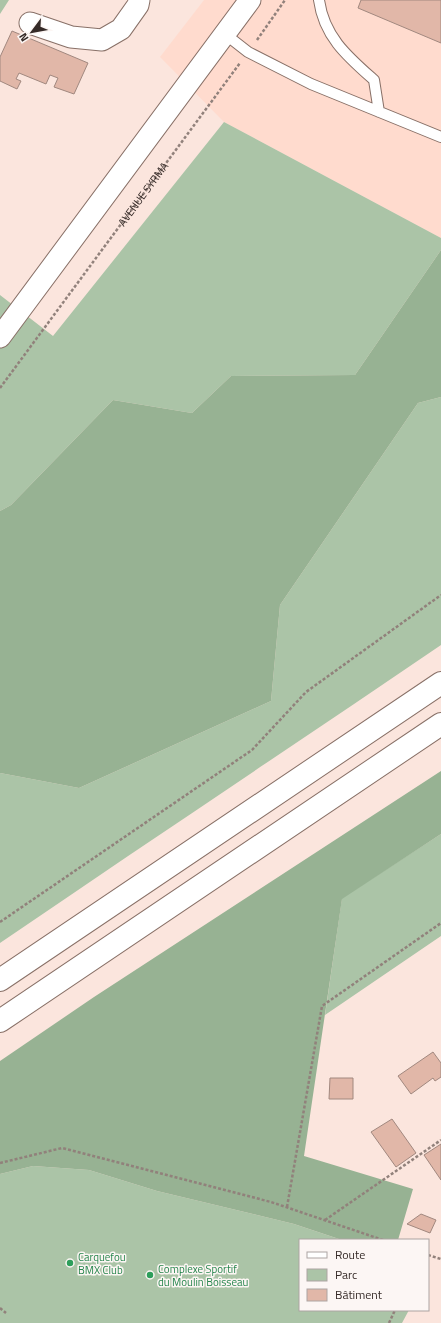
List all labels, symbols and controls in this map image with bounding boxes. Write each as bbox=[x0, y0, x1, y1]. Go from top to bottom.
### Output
north arrow bbox=[12, 12, 52, 52]
text: N bbox=[15, 30, 32, 45]
street label: AVENUE SYRMA bbox=[114, 158, 172, 230]
legend bbox=[299, 1239, 429, 1311]
text: Route bbox=[335, 1245, 365, 1264]
place label: Carquefou BMX Club bbox=[78, 1249, 126, 1278]
marker: Carquefou BMX Club bbox=[65, 1258, 75, 1268]
place label: Complexe Sportif du Moulin Boisseau bbox=[158, 1261, 248, 1290]
text: Parc bbox=[335, 1265, 357, 1284]
marker: Complexe Sportif du Moulin Boisseau bbox=[145, 1270, 155, 1280]
text: Bâtiment bbox=[335, 1285, 383, 1304]

